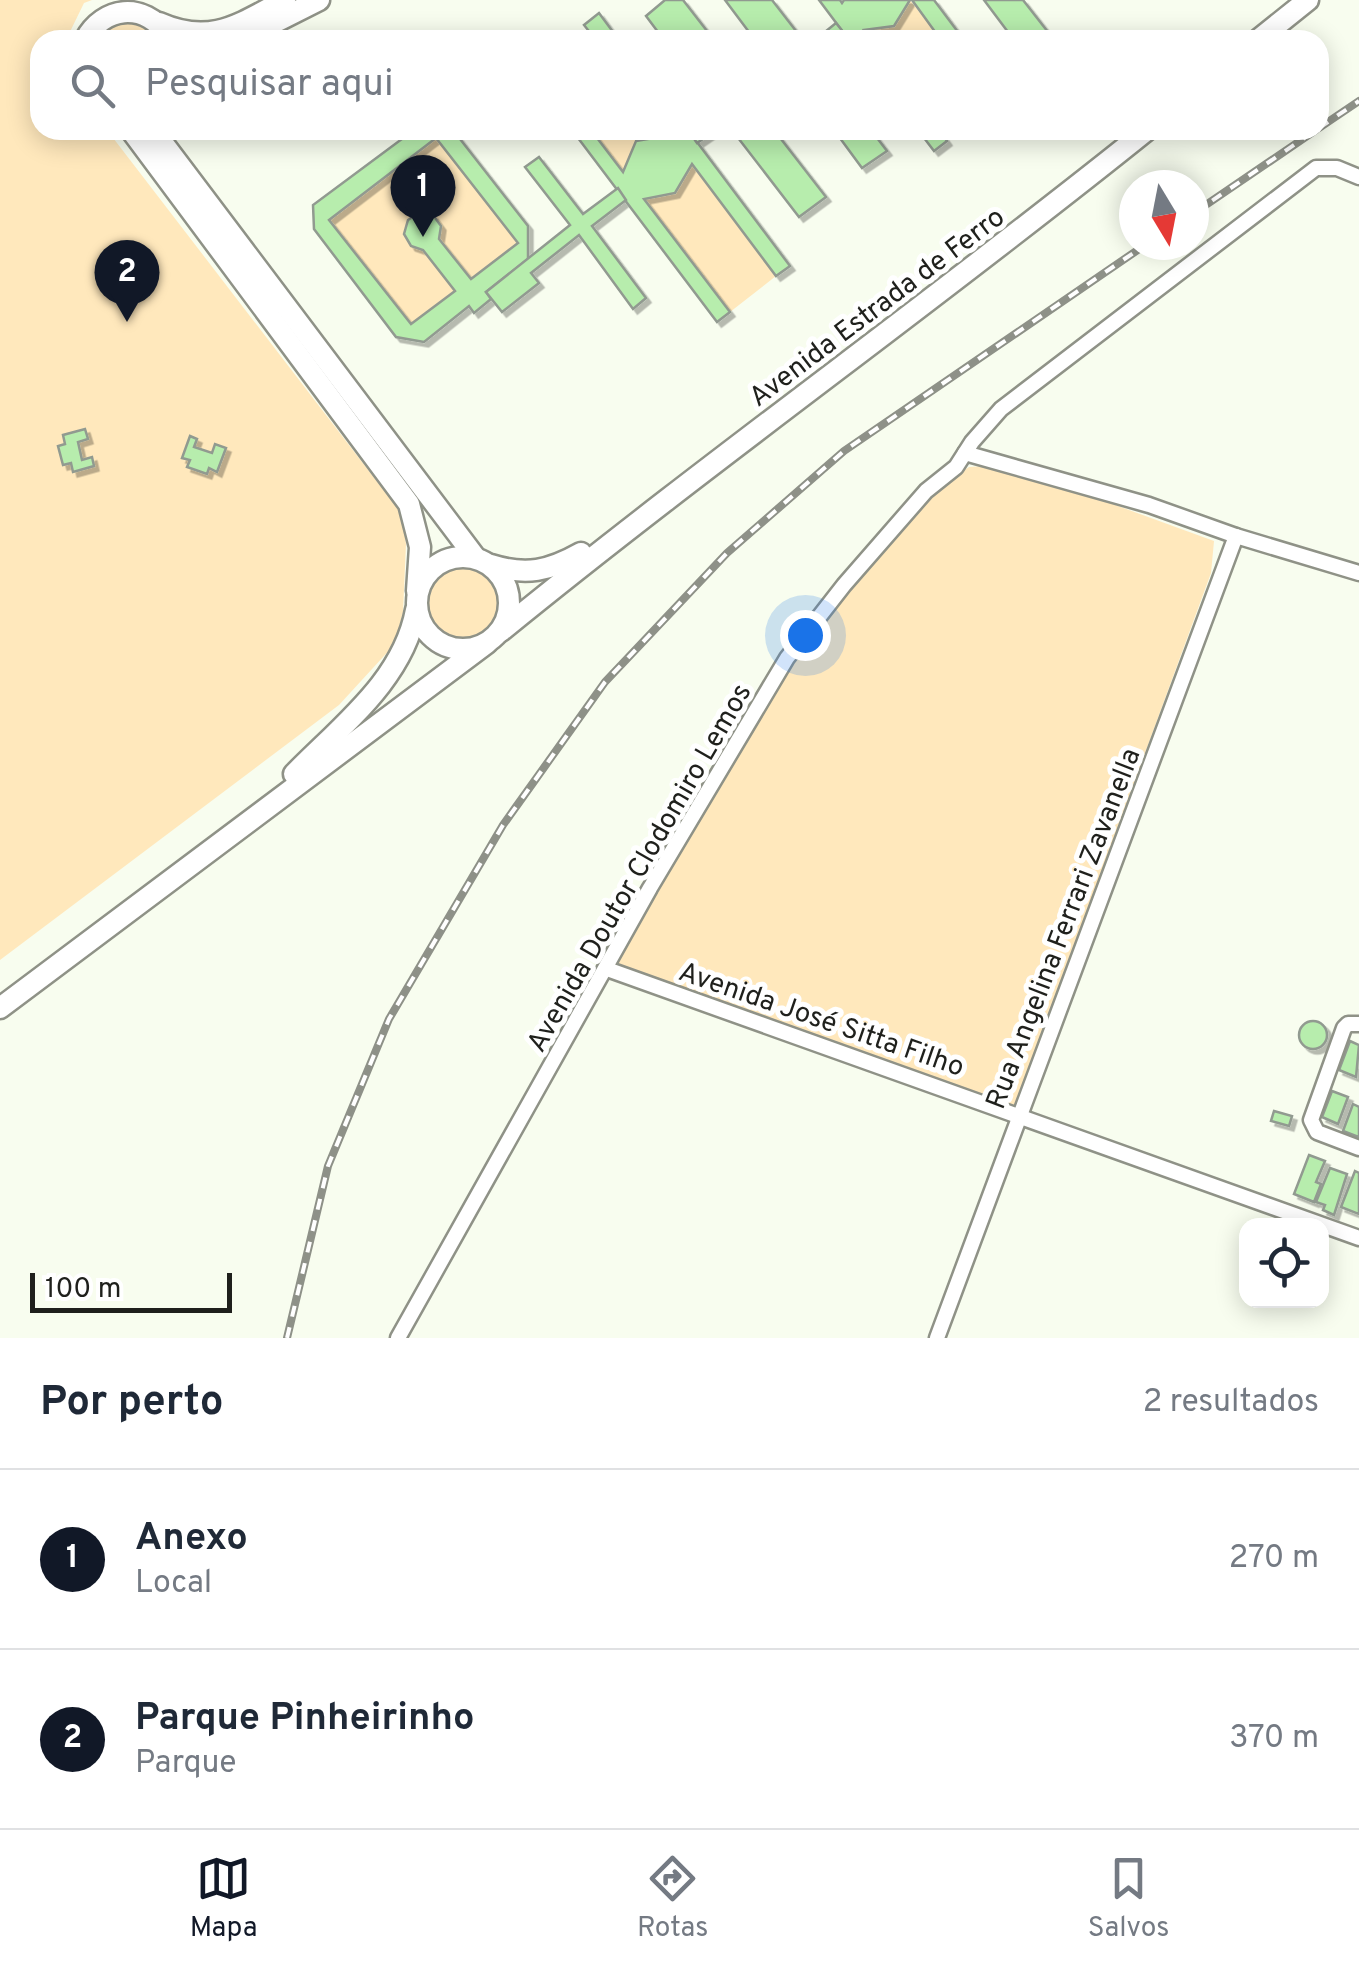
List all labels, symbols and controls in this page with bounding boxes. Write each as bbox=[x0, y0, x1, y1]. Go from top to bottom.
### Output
search box bbox=[30, 30, 1329, 140]
icon: search bbox=[65, 58, 120, 113]
text: Pesquisar aqui bbox=[145, 61, 394, 110]
pin: 1 bbox=[390, 154, 456, 237]
north arrow bbox=[1119, 170, 1209, 260]
street label: Avenida Estrada de Ferro bbox=[743, 200, 1013, 416]
pin: 2 bbox=[94, 240, 160, 322]
your location bbox=[780, 610, 831, 661]
street label: Avenida Doutor Clodomiro Lemos bbox=[520, 678, 761, 1059]
street label: Rua Angelina Ferrari Zavanella bbox=[979, 743, 1150, 1115]
street label: Avenida José Sitta Filho bbox=[673, 955, 969, 1087]
map controls bbox=[1239, 1218, 1329, 1308]
button: locate bbox=[1239, 1218, 1329, 1308]
scale bar bbox=[30, 1268, 232, 1312]
text: 100 m bbox=[45, 1272, 121, 1308]
text: Por perto bbox=[40, 1377, 224, 1430]
text: 2 resultados bbox=[1143, 1383, 1319, 1423]
text: Anexo bbox=[135, 1515, 248, 1564]
text: 1 bbox=[66, 1539, 79, 1579]
text: 270 m bbox=[1229, 1539, 1319, 1579]
text: Local bbox=[135, 1564, 212, 1604]
text: Parque Pinheirinho bbox=[135, 1695, 475, 1744]
text: 2 bbox=[63, 1719, 82, 1759]
text: 370 m bbox=[1229, 1719, 1319, 1759]
text: Parque bbox=[135, 1744, 237, 1784]
tab: Mapa bbox=[190, 1851, 257, 1947]
tab: Rotas bbox=[637, 1851, 708, 1947]
tab: Salvos bbox=[1088, 1851, 1169, 1947]

